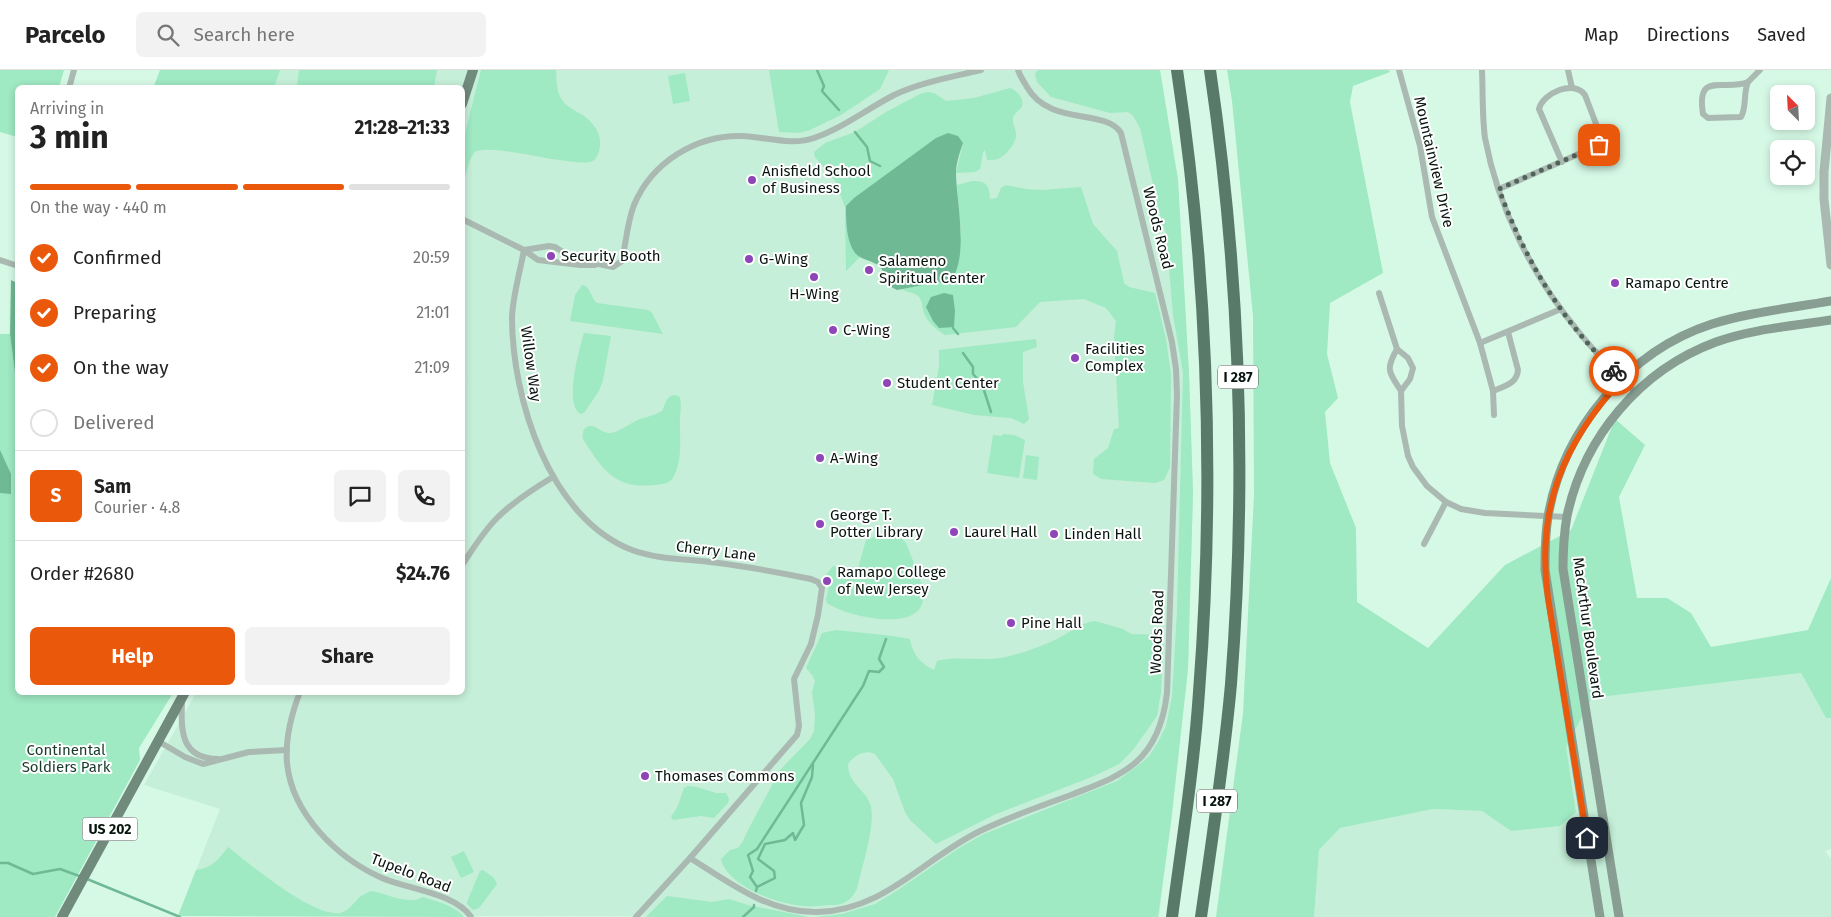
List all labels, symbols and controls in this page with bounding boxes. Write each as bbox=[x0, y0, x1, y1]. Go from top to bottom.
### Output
search box bbox=[136, 12, 486, 57]
text: Parcelo bbox=[25, 21, 106, 49]
icon: search bbox=[154, 21, 182, 49]
text: Search here bbox=[194, 23, 295, 46]
text: Map bbox=[1584, 24, 1619, 46]
text: Directions bbox=[1647, 24, 1729, 46]
text: Saved bbox=[1757, 24, 1806, 46]
north arrow bbox=[1770, 85, 1815, 130]
map controls bbox=[1770, 85, 1815, 185]
street label: Mountainview Drive bbox=[1410, 95, 1458, 229]
text: Arriving in bbox=[30, 99, 104, 118]
text: 21:28–21:33 bbox=[355, 116, 450, 139]
text: 3 min bbox=[30, 118, 109, 156]
pin bbox=[1578, 124, 1620, 166]
icon: bag bbox=[1585, 131, 1613, 159]
button: locate bbox=[1770, 140, 1815, 185]
place label: Anisfield School of Business bbox=[762, 162, 871, 197]
marker: Anisfield School of Business bbox=[746, 174, 758, 186]
street label: Woods Road bbox=[1139, 185, 1177, 271]
text: On the way · 440 m bbox=[30, 198, 167, 217]
icon: check bbox=[30, 244, 58, 272]
text: Confirmed bbox=[73, 246, 162, 269]
place label: Security Booth bbox=[561, 247, 661, 265]
text: 20:59 bbox=[413, 248, 450, 267]
marker: Security Booth bbox=[545, 250, 557, 262]
place label: G-Wing bbox=[759, 250, 808, 268]
place label: Salameno Spiritual Center bbox=[879, 252, 985, 287]
marker: G-Wing bbox=[743, 253, 755, 265]
marker: Salameno Spiritual Center bbox=[863, 264, 875, 276]
marker: H-Wing bbox=[808, 271, 820, 283]
place label: Ramapo Centre bbox=[1625, 274, 1729, 292]
marker: Ramapo Centre bbox=[1609, 277, 1621, 289]
place label: H-Wing bbox=[789, 285, 839, 303]
icon: check bbox=[30, 299, 58, 327]
text: Preparing bbox=[73, 301, 156, 324]
text: 21:01 bbox=[416, 303, 450, 322]
place label: C-Wing bbox=[843, 321, 890, 339]
marker: C-Wing bbox=[827, 324, 839, 336]
street label: Willow Way bbox=[517, 325, 545, 404]
place label: Facilities Complex bbox=[1085, 340, 1144, 375]
courier bbox=[1589, 346, 1639, 396]
marker: Facilities Complex bbox=[1069, 352, 1081, 364]
icon: check bbox=[30, 354, 58, 382]
text: On the way bbox=[73, 356, 169, 379]
icon: bike bbox=[1600, 357, 1628, 385]
text: 21:09 bbox=[415, 358, 450, 377]
road number: I 287 bbox=[1218, 366, 1258, 388]
place label: Student Center bbox=[897, 374, 999, 392]
marker: Student Center bbox=[881, 377, 893, 389]
text: Delivered bbox=[73, 411, 155, 434]
place label: A-Wing bbox=[830, 449, 878, 467]
marker: A-Wing bbox=[814, 452, 826, 464]
button: chat bbox=[334, 470, 386, 522]
button: phone bbox=[398, 470, 450, 522]
text: Sam bbox=[94, 475, 131, 498]
text: S bbox=[51, 484, 61, 507]
text: Courier · 4.8 bbox=[94, 498, 180, 517]
place label: George T. Potter Library bbox=[830, 506, 923, 541]
marker: George T. Potter Library bbox=[814, 518, 826, 530]
place label: Laurel Hall bbox=[964, 523, 1038, 541]
place label: Linden Hall bbox=[1064, 525, 1142, 543]
marker: Laurel Hall bbox=[948, 526, 960, 538]
marker: Linden Hall bbox=[1048, 528, 1060, 540]
street label: Cherry Lane bbox=[675, 537, 757, 565]
street label: MacArthur Boulevard bbox=[1569, 556, 1607, 700]
text: Order #2680 bbox=[30, 562, 134, 585]
text: $24.76 bbox=[396, 562, 450, 585]
place label: Ramapo College of New Jersey bbox=[837, 563, 946, 598]
marker: Ramapo College of New Jersey bbox=[821, 575, 833, 587]
street label: Woods Road bbox=[1147, 590, 1167, 674]
place label: Pine Hall bbox=[1021, 614, 1082, 632]
marker: Pine Hall bbox=[1005, 617, 1017, 629]
button: Help bbox=[30, 627, 235, 685]
button: Share bbox=[245, 627, 450, 685]
park label: Continental Soldiers Park bbox=[22, 741, 111, 776]
place label: Thomases Commons bbox=[655, 767, 794, 785]
marker: Thomases Commons bbox=[639, 770, 651, 782]
road number: I 287 bbox=[1197, 789, 1237, 812]
pin bbox=[1566, 817, 1608, 859]
road number: US 202 bbox=[82, 818, 138, 841]
icon: home bbox=[1573, 824, 1601, 852]
street label: Tupelo Road bbox=[368, 849, 454, 897]

